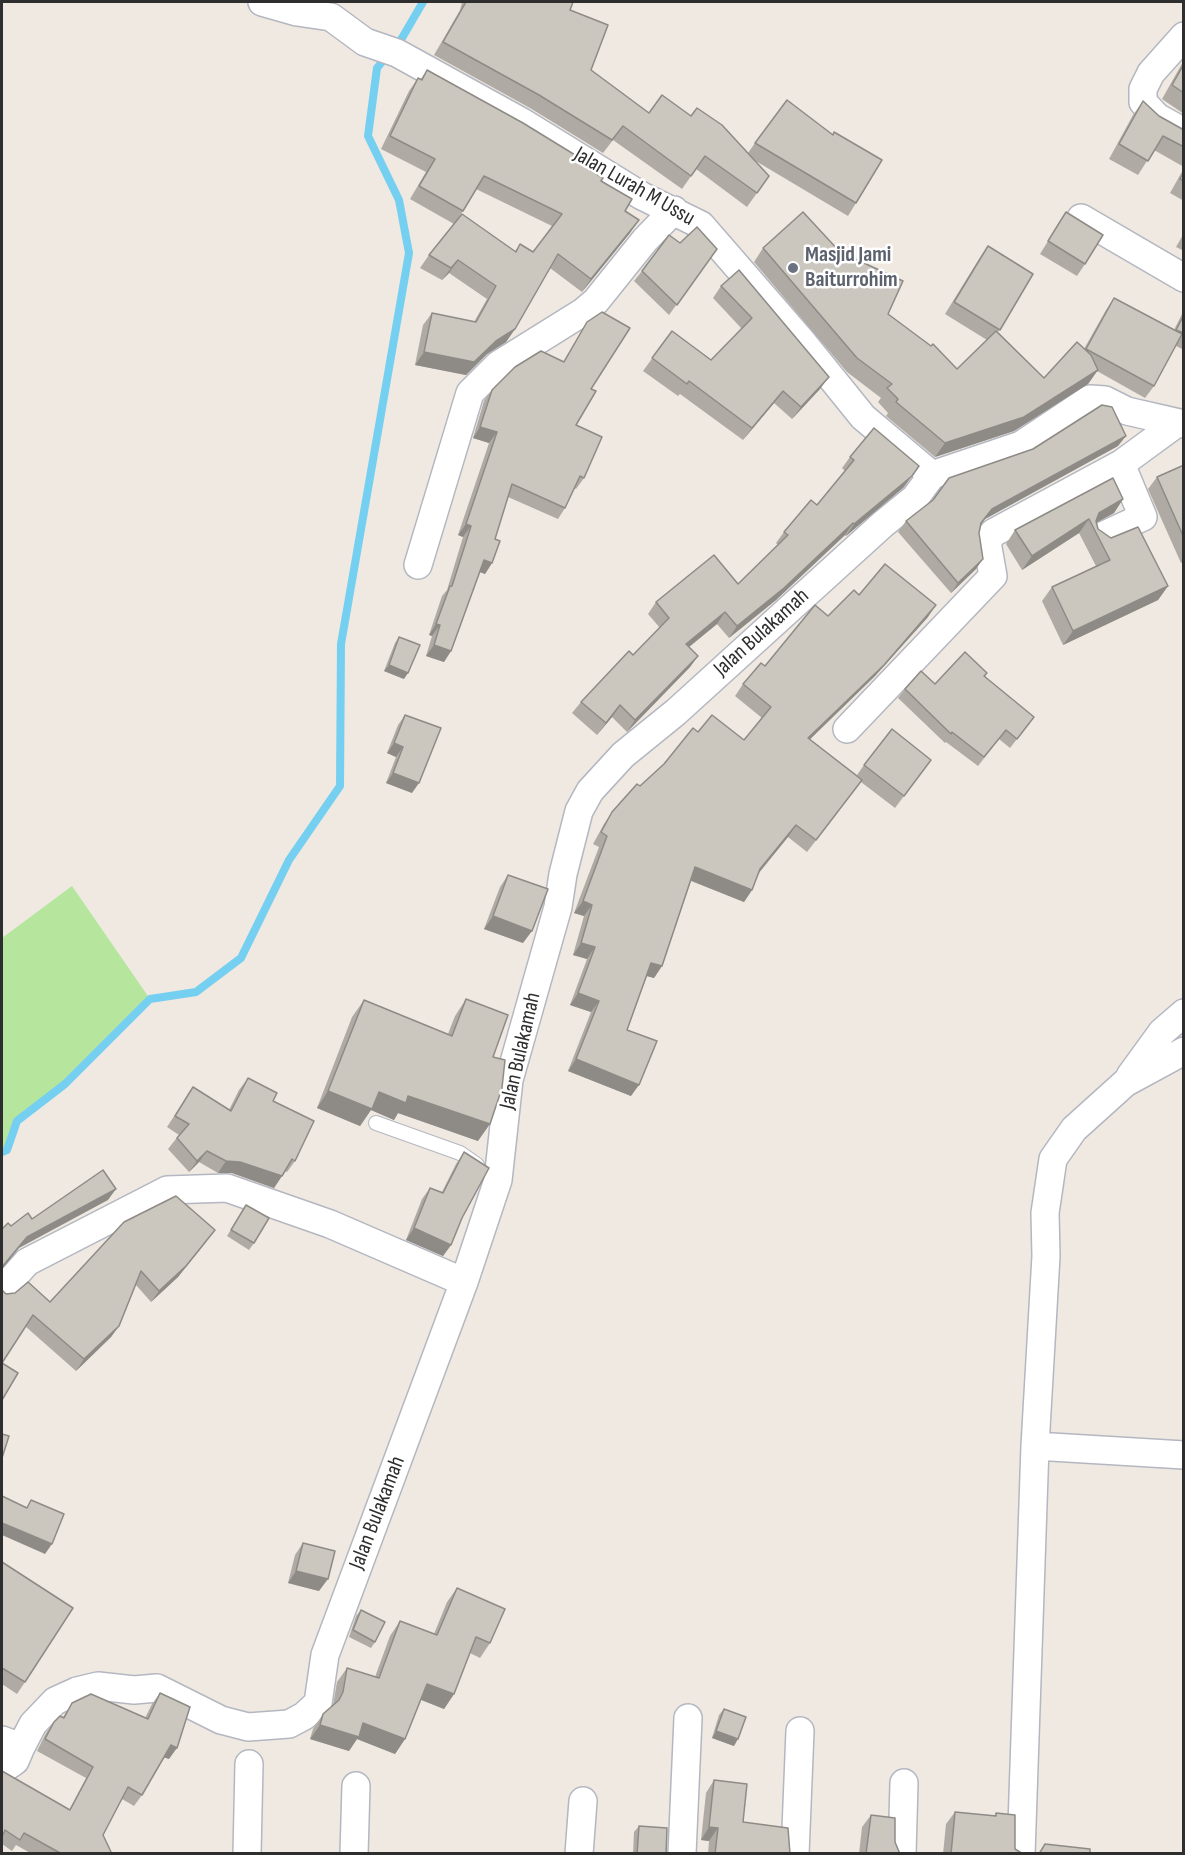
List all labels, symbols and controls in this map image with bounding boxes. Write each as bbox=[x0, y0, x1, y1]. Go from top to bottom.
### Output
street label: Jalan Lurah M Ussu bbox=[569, 142, 699, 232]
place label: Masjid Jami Baiturrohim bbox=[805, 242, 898, 294]
marker: Masjid Jami Baiturrohim bbox=[786, 261, 800, 275]
street label: Jalan Bulakamah bbox=[709, 583, 815, 683]
street label: Jalan Bulakamah bbox=[495, 990, 547, 1112]
street label: Jalan Bulakamah bbox=[344, 1453, 412, 1573]

